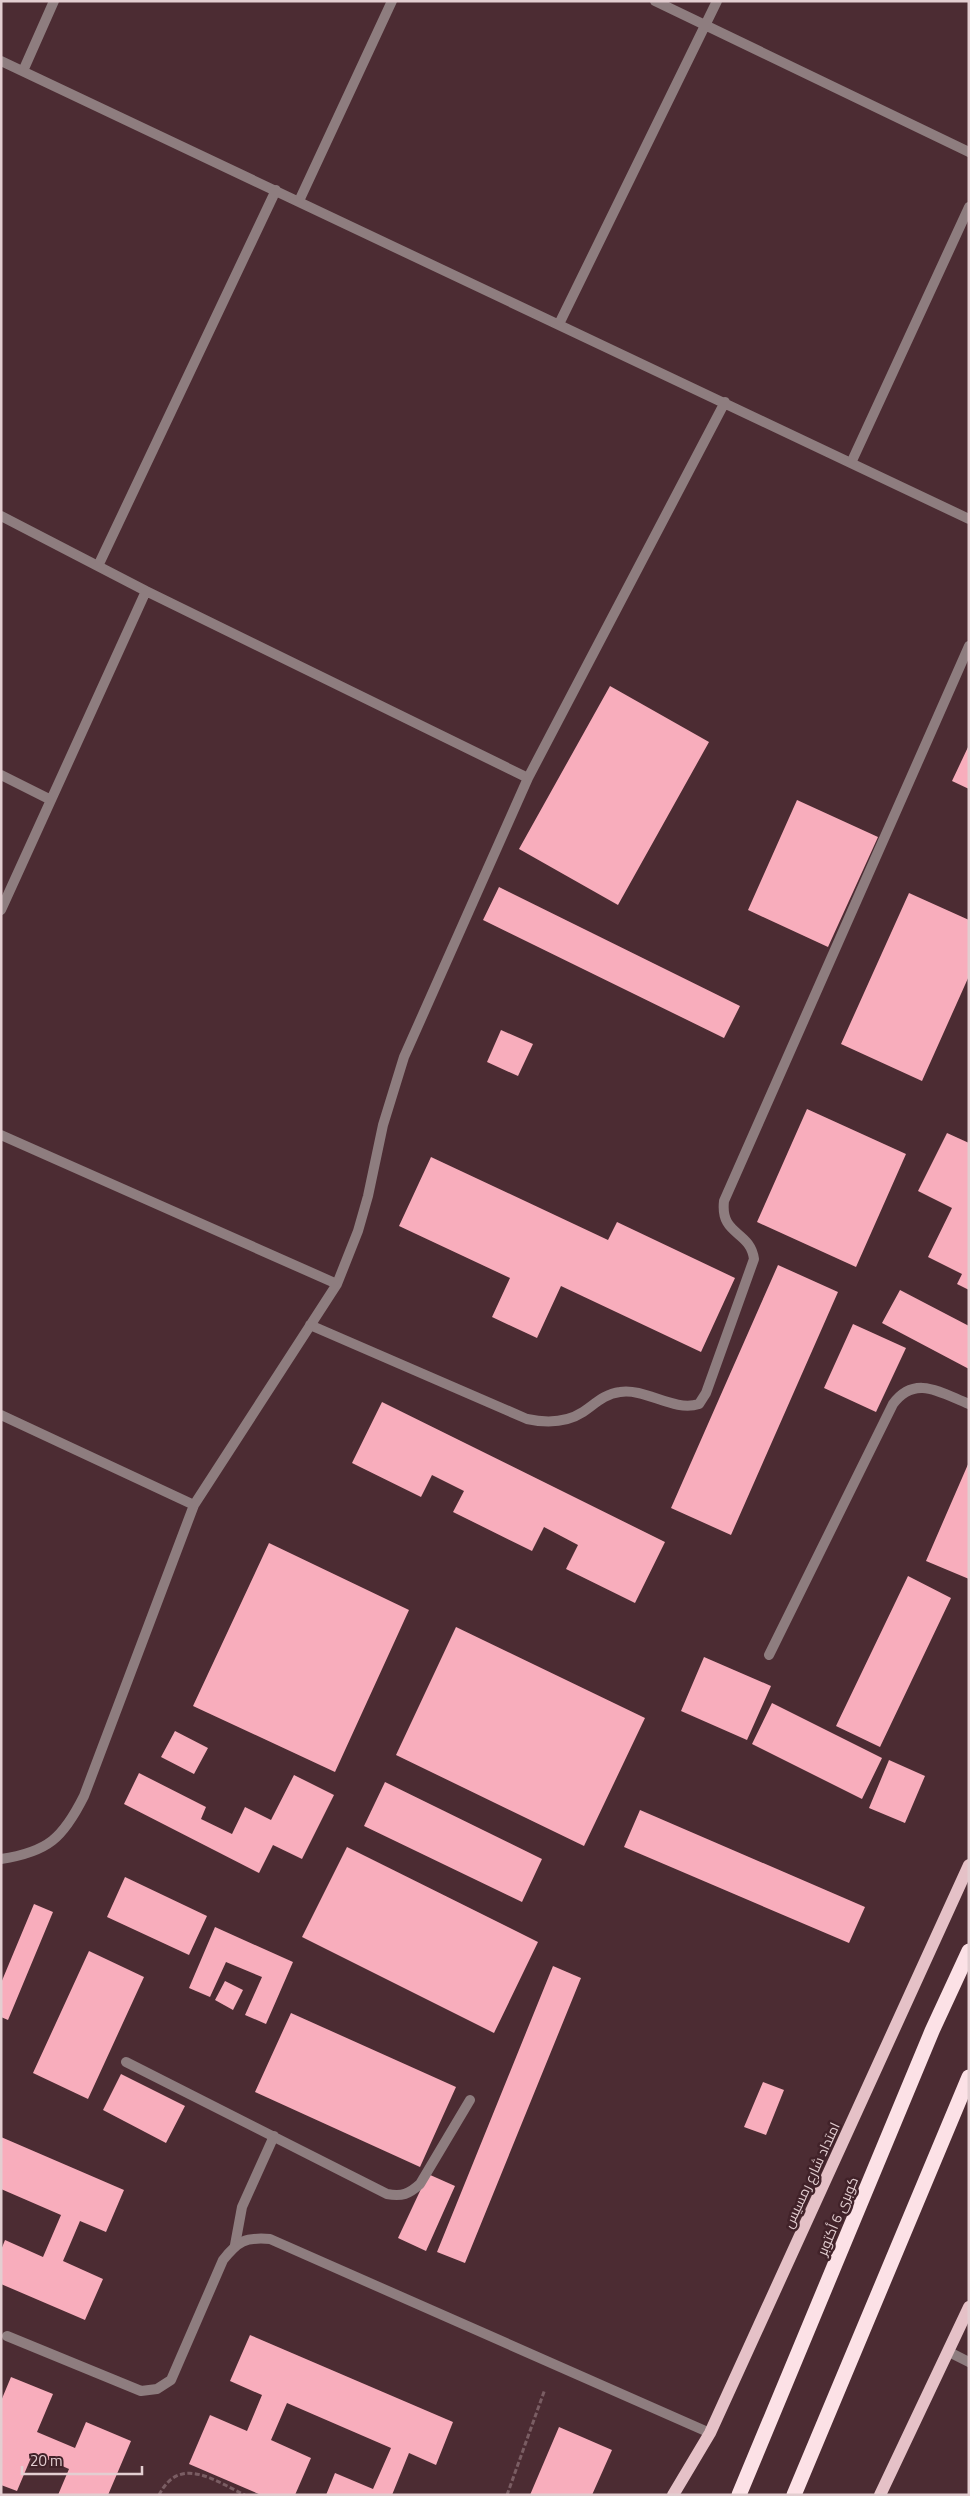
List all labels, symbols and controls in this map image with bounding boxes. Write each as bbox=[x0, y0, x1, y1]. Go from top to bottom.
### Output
street label: امتداد شارع رمسيس bbox=[777, 2119, 845, 2231]
street label: كوبرى 6 أكتوبر bbox=[811, 2173, 863, 2260]
scale bar bbox=[22, 2444, 142, 2476]
text: 20 m bbox=[30, 2449, 63, 2472]

